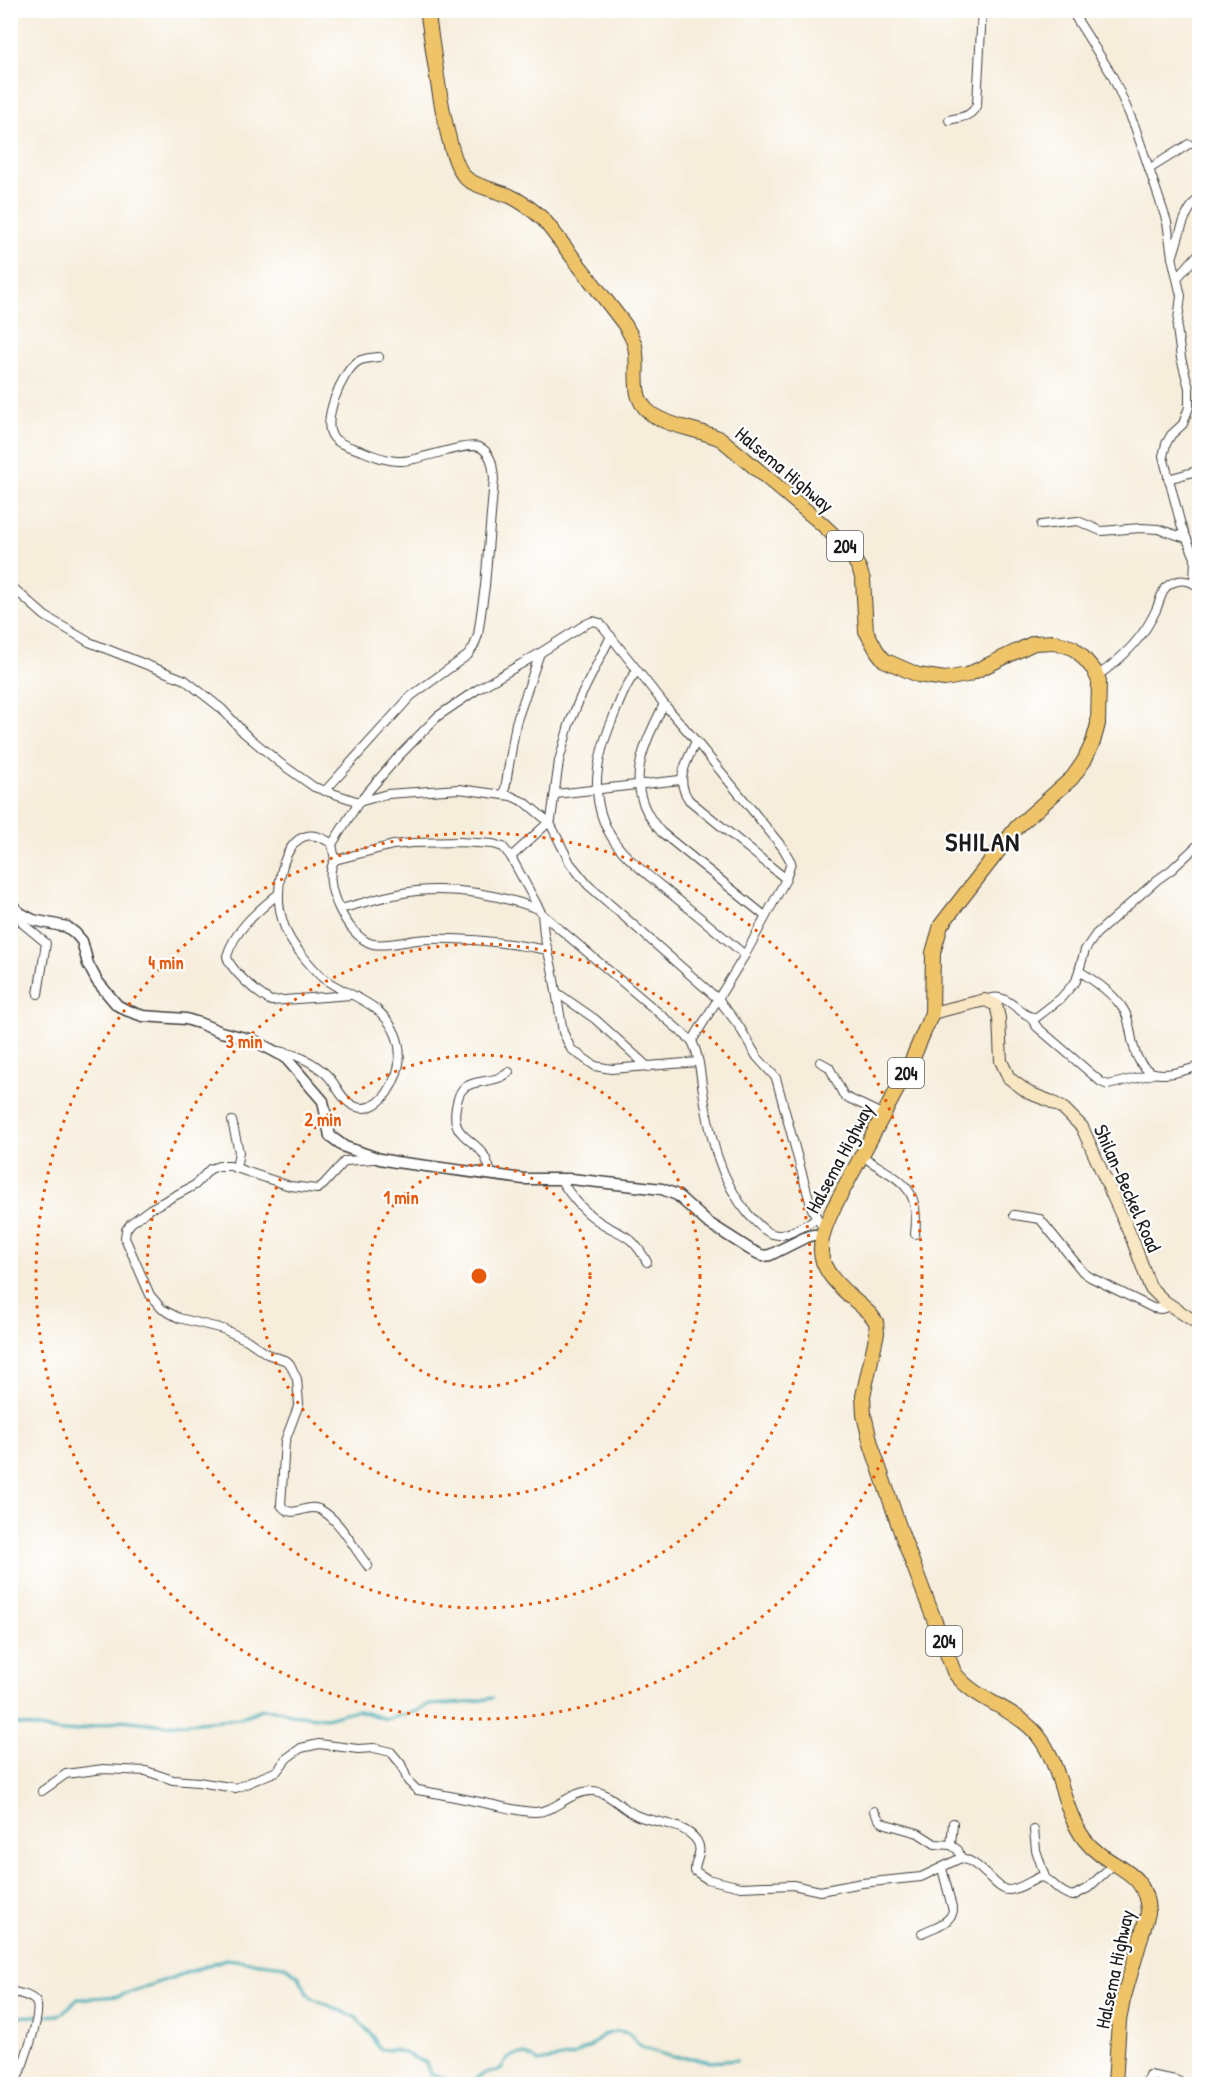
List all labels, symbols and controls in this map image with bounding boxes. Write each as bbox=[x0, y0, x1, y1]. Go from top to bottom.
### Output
street label: Halsema Highway bbox=[730, 420, 840, 518]
road number: 204 bbox=[827, 531, 863, 561]
district label: SHILAN bbox=[945, 824, 1021, 859]
text: 4 min bbox=[148, 950, 184, 975]
text: 3 min bbox=[226, 1029, 262, 1054]
road number: 204 bbox=[888, 1058, 924, 1088]
street label: Halsema Highway bbox=[799, 1098, 879, 1218]
text: 2 min bbox=[305, 1107, 341, 1132]
street label: Shilan-Beckel Road bbox=[1088, 1120, 1168, 1256]
text: 1 min bbox=[383, 1185, 419, 1210]
centre of rings bbox=[469, 1266, 489, 1286]
road number: 204 bbox=[926, 1626, 962, 1656]
street label: Halsema Highway bbox=[1088, 1907, 1140, 2031]

